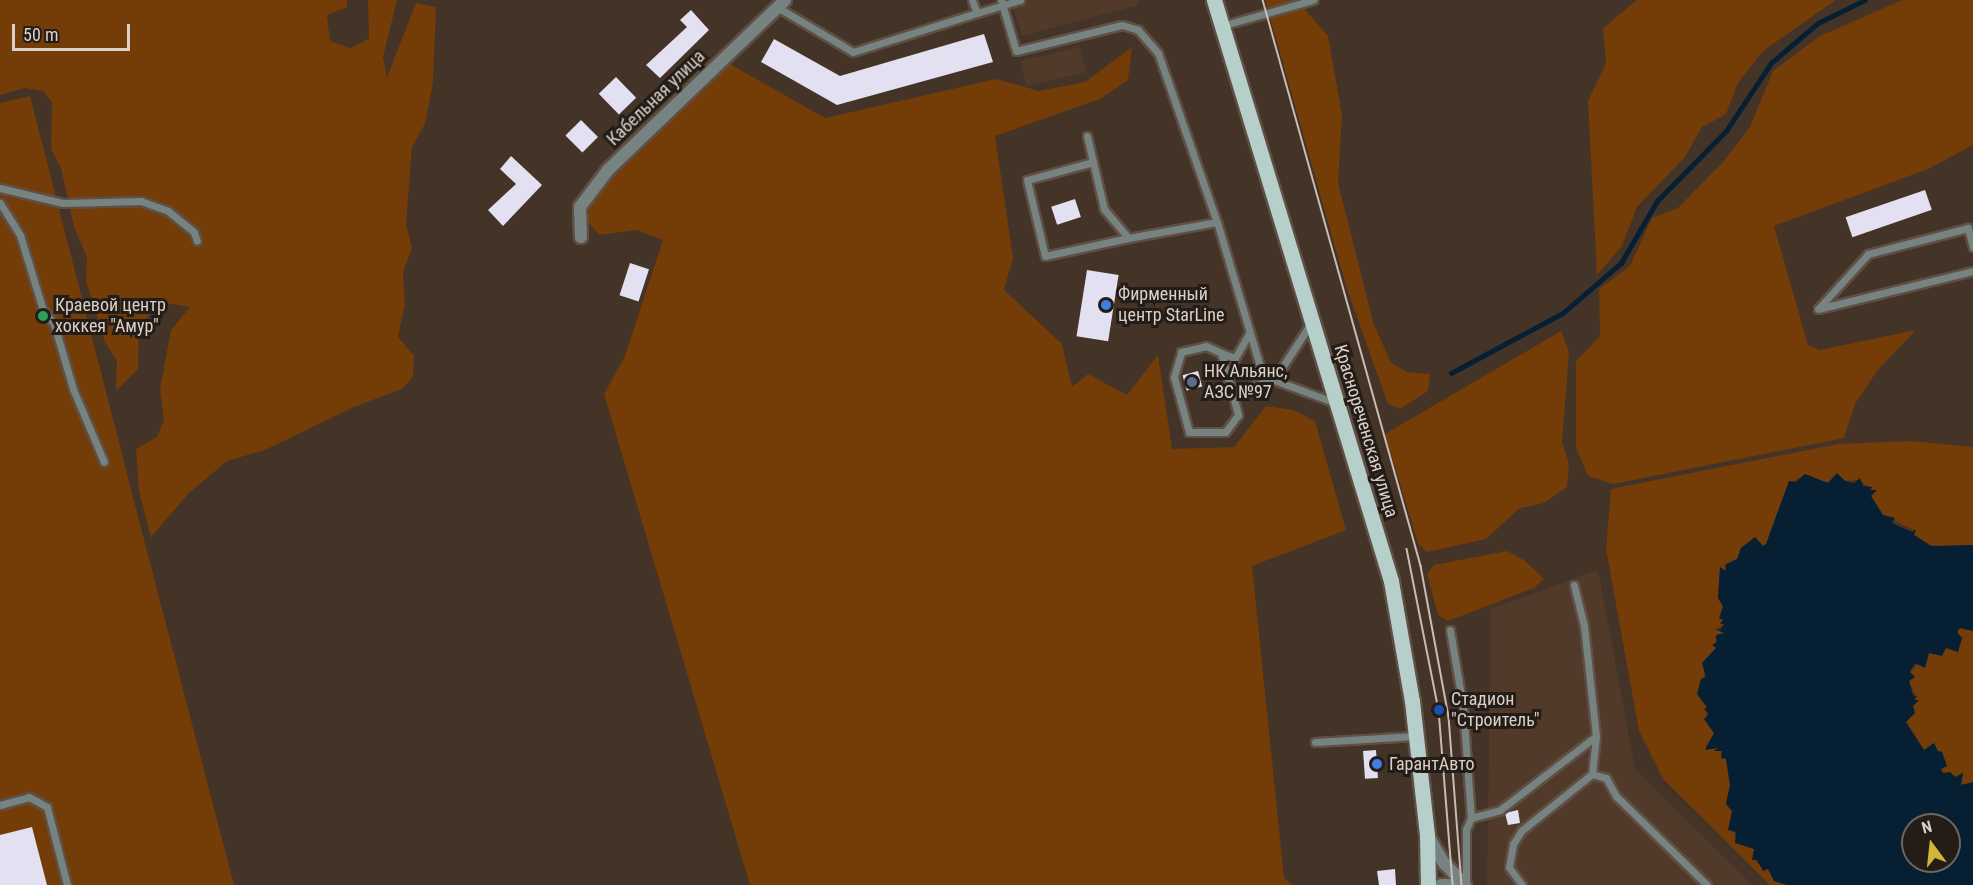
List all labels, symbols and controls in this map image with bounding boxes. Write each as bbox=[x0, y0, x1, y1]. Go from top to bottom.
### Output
scale bar bbox=[15, 12, 134, 50]
text: 50 m bbox=[23, 24, 58, 45]
street label: Кабельная улица bbox=[603, 46, 709, 150]
place label: Фирменный центр StarLine bbox=[1118, 284, 1224, 326]
place label: Краевой центр хоккея "Амур" bbox=[55, 295, 166, 338]
marker: Фирменный центр StarLine bbox=[1099, 298, 1113, 312]
marker: Краевой центр хоккея "Амур" bbox=[36, 309, 50, 323]
street label: Краснореченская улица bbox=[1329, 342, 1403, 520]
place label: НК Альянс, АЗС №97 bbox=[1204, 361, 1287, 404]
marker: НК Альянс, АЗС №97 bbox=[1185, 375, 1199, 389]
place label: Стадион "Строитель" bbox=[1451, 689, 1539, 732]
marker: Стадион "Строитель" bbox=[1432, 703, 1446, 717]
place label: ГарантАвто bbox=[1389, 753, 1475, 775]
marker: ГарантАвто bbox=[1370, 757, 1384, 771]
north arrow bbox=[1901, 813, 1961, 873]
text: N bbox=[1920, 817, 1934, 838]

